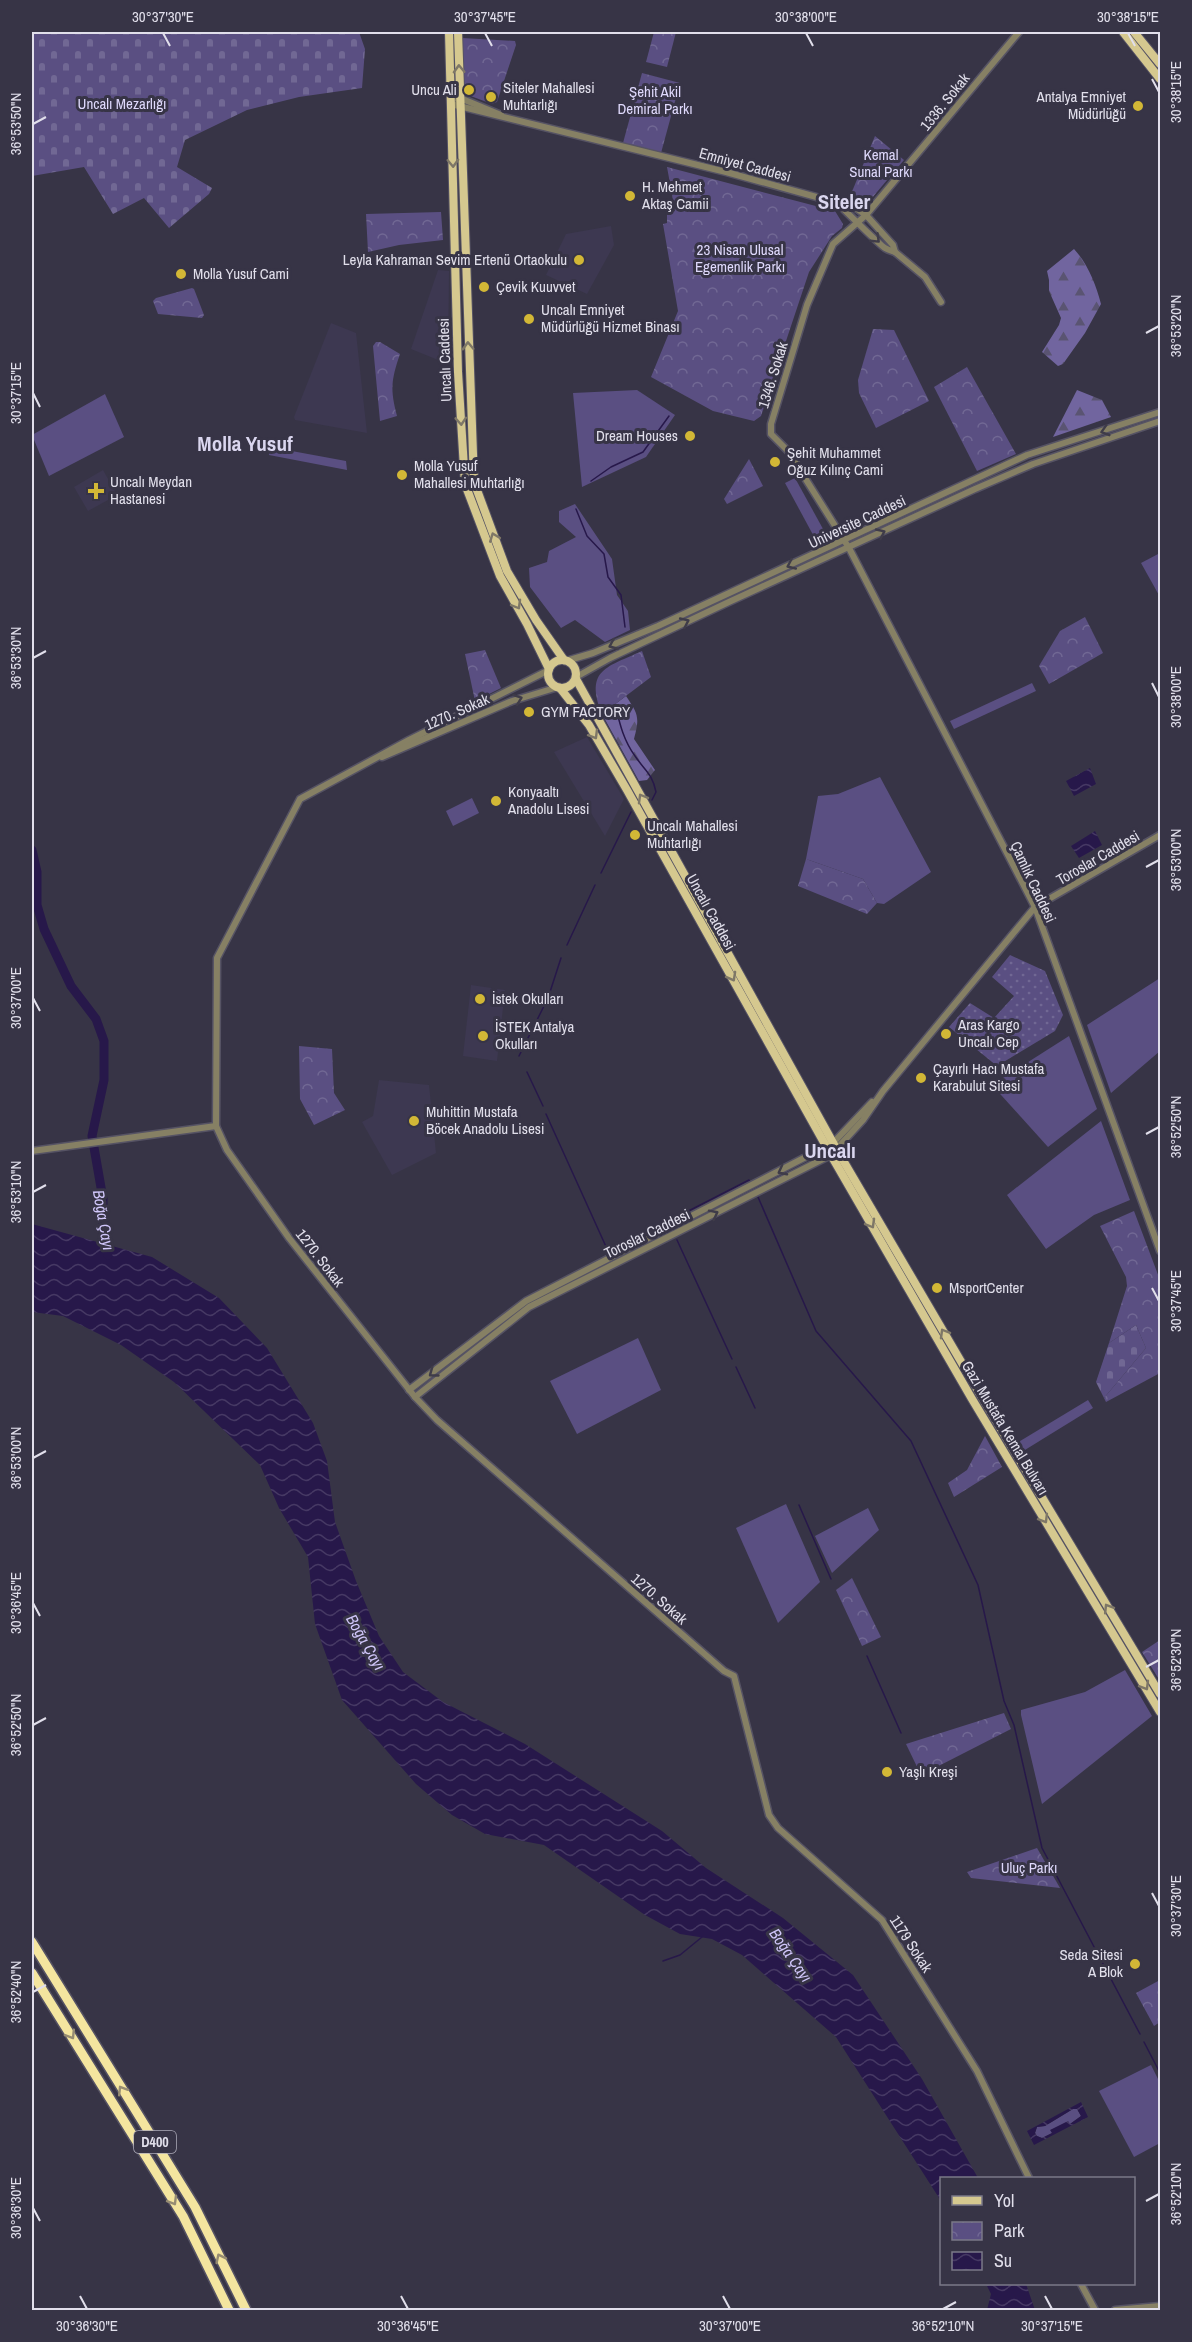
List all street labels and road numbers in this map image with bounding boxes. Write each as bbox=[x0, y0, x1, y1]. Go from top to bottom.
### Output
street label: 1336. Sokak bbox=[915, 68, 975, 135]
street label: Emniyet Caddesi bbox=[697, 142, 793, 187]
street label: Uncalı Caddesi bbox=[433, 318, 456, 402]
street label: 1346. Sokak bbox=[752, 338, 793, 411]
street label: Universite Caddesi bbox=[805, 490, 909, 553]
street label: 1270. Sokak bbox=[421, 688, 493, 735]
street label: Toroslar Caddesi bbox=[1052, 825, 1143, 890]
street label: Çamlık Caddesi bbox=[1005, 838, 1061, 926]
street label: Uncalı Caddesi bbox=[682, 870, 741, 954]
street label: Toroslar Caddesi bbox=[600, 1204, 693, 1263]
street label: 1270. Sokak bbox=[291, 1224, 350, 1292]
street label: Gazi Mustafa Kemal Bulvarı bbox=[957, 1357, 1054, 1499]
street label: 1270. Sokak bbox=[627, 1568, 693, 1630]
street label: 1179 Sokak bbox=[885, 1911, 938, 1977]
road number: D400 bbox=[134, 2131, 176, 2153]

